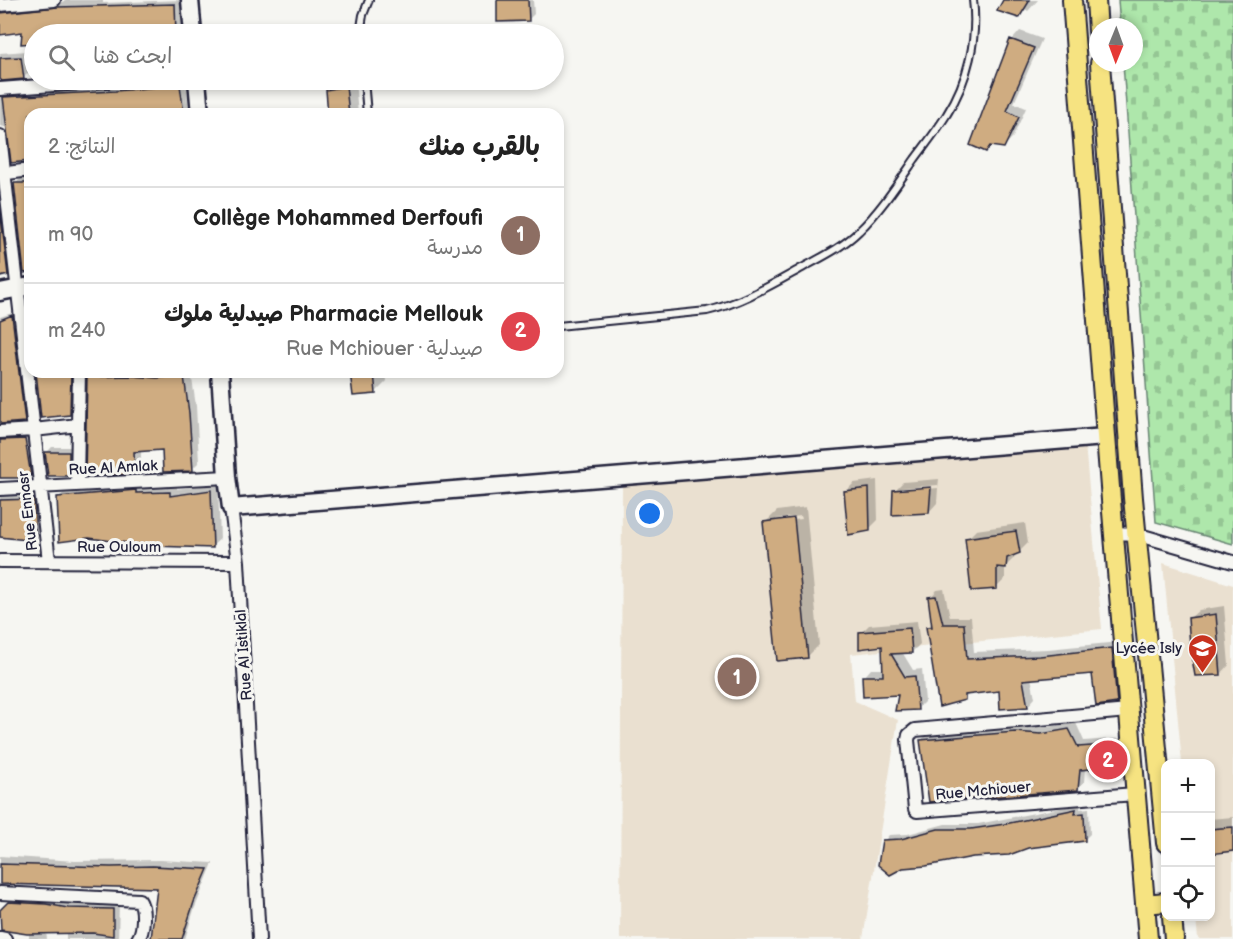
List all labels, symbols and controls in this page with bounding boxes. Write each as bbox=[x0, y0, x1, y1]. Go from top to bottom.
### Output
north arrow bbox=[1089, 18, 1143, 72]
search box bbox=[24, 24, 564, 90]
icon: search bbox=[45, 41, 78, 74]
text: ابحث هنا bbox=[93, 43, 173, 70]
text: بالقرب منك bbox=[419, 132, 540, 163]
text: النتائج: 2 bbox=[48, 135, 115, 159]
text: Collège Mohammed Derfoufi bbox=[193, 205, 483, 232]
text: 90 m bbox=[48, 223, 93, 247]
text: 1 bbox=[516, 223, 525, 247]
text: مدرسة bbox=[427, 236, 483, 260]
text: Pharmacie Mellouk صيدلية ملوك bbox=[164, 301, 483, 328]
text: 240 m bbox=[48, 319, 105, 343]
text: 2 bbox=[515, 319, 527, 343]
text: صيدلية · Rue Mchiouer bbox=[286, 337, 483, 361]
street label: Rue Al Amlak bbox=[68, 456, 159, 480]
street label: Rue Ennasr bbox=[14, 470, 42, 552]
your location bbox=[635, 499, 664, 528]
street label: Rue Ouloum bbox=[77, 538, 161, 557]
street label: Rue Al Istiklal bbox=[231, 609, 257, 701]
school or university icon: Lycée Isly bbox=[1187, 632, 1219, 674]
place label: Lycée Isly bbox=[1115, 639, 1182, 658]
pin: 1 bbox=[718, 654, 756, 700]
pin: 2 bbox=[1088, 738, 1128, 783]
map controls bbox=[1161, 759, 1215, 921]
button: + bbox=[1161, 759, 1215, 813]
street label: Rue Mchiouer bbox=[934, 777, 1032, 805]
button: − bbox=[1161, 813, 1215, 867]
button: locate bbox=[1161, 867, 1215, 921]

